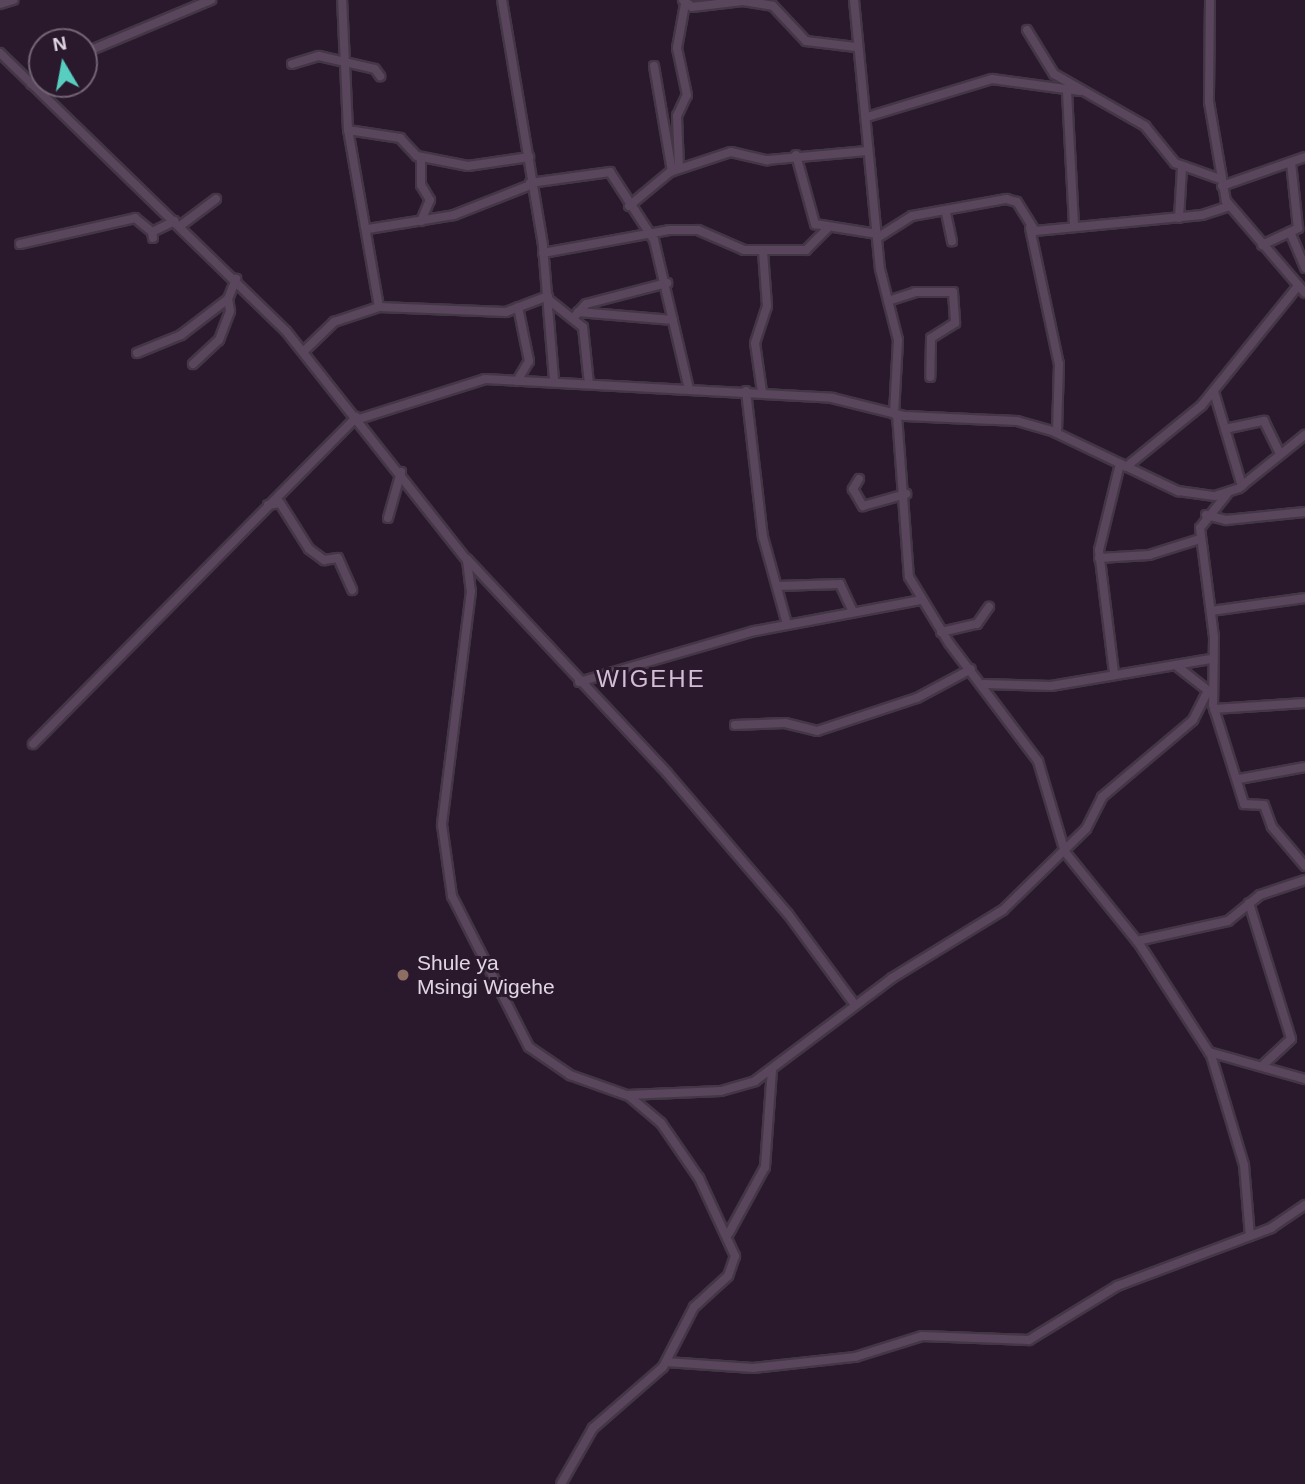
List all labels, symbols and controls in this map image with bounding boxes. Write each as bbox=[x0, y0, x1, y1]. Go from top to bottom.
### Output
north arrow bbox=[28, 28, 98, 98]
text: N bbox=[51, 32, 68, 55]
district label: WIGEHE bbox=[597, 665, 705, 693]
place label: Shule ya Msingi Wigehe bbox=[417, 950, 555, 1000]
marker: Shule ya Msingi Wigehe bbox=[395, 967, 411, 983]

